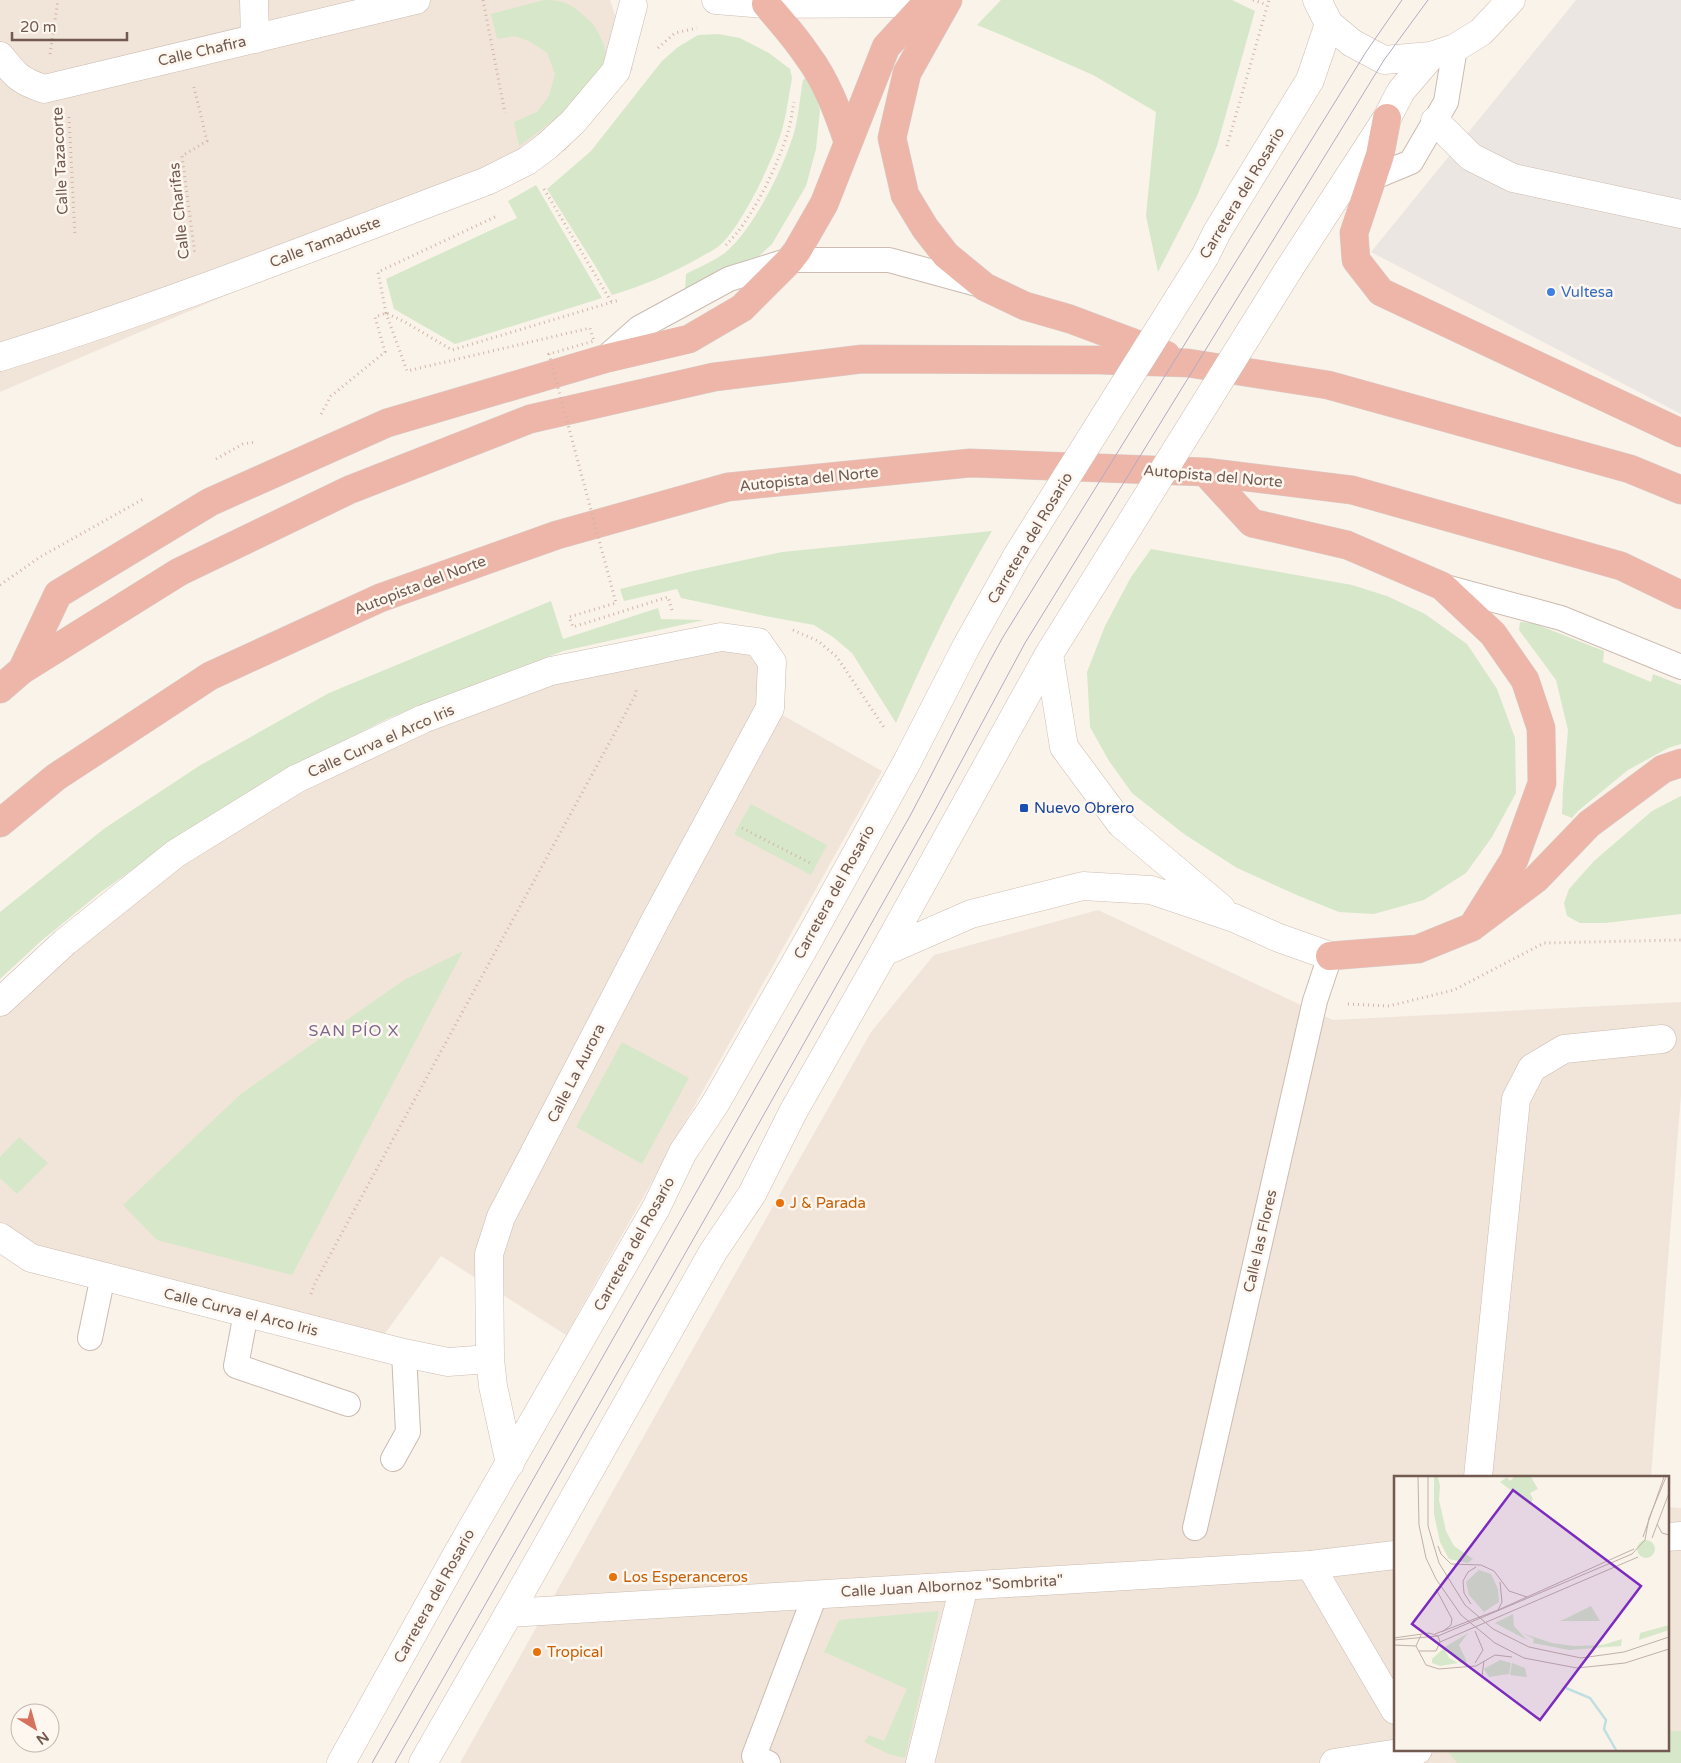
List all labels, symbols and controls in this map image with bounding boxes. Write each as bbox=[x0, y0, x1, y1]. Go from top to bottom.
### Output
scale bar bbox=[12, 10, 128, 42]
text: 20 m bbox=[20, 18, 57, 36]
street label: Calle Chafira bbox=[156, 32, 248, 70]
street label: Calle Tazacorte bbox=[48, 107, 72, 215]
street label: Carretera del Rosario bbox=[1196, 124, 1288, 262]
street label: Calle Charifas bbox=[165, 162, 193, 260]
street label: Calle Tamaduste bbox=[267, 213, 383, 271]
place label: Vultesa bbox=[1561, 283, 1613, 301]
marker: Vultesa bbox=[1545, 286, 1557, 298]
street label: Autopista del Norte bbox=[1143, 461, 1283, 491]
street label: Autopista del Norte bbox=[739, 463, 879, 495]
street label: Carretera del Rosario bbox=[984, 469, 1076, 607]
street label: Autopista del Norte bbox=[352, 552, 488, 618]
street label: Calle Curva el Arco Iris bbox=[305, 701, 457, 781]
place label: Nuevo Obrero bbox=[1034, 799, 1134, 817]
marker: Nuevo Obrero bbox=[1018, 802, 1030, 814]
street label: Carretera del Rosario bbox=[790, 822, 878, 962]
district label: SAN PÍO X bbox=[308, 1021, 400, 1041]
street label: Calle La Aurora bbox=[543, 1021, 609, 1125]
street label: Carretera del Rosario bbox=[590, 1174, 678, 1314]
street label: Calle las Flores bbox=[1239, 1188, 1281, 1294]
place label: J & Parada bbox=[790, 1194, 866, 1212]
marker: J & Parada bbox=[774, 1197, 786, 1209]
street label: Calle Curva el Arco Iris bbox=[162, 1284, 320, 1340]
inset map bbox=[1394, 1476, 1668, 1750]
street label: Carretera del Rosario bbox=[390, 1526, 478, 1666]
place label: Los Esperanceros bbox=[623, 1568, 748, 1586]
marker: Los Esperanceros bbox=[607, 1571, 619, 1583]
street label: Calle Juan Albornoz "Sombrita" bbox=[840, 1571, 1064, 1601]
place label: Tropical bbox=[547, 1643, 603, 1661]
marker: Tropical bbox=[531, 1646, 543, 1658]
north arrow bbox=[10, 1703, 60, 1753]
text: N bbox=[33, 1728, 52, 1748]

